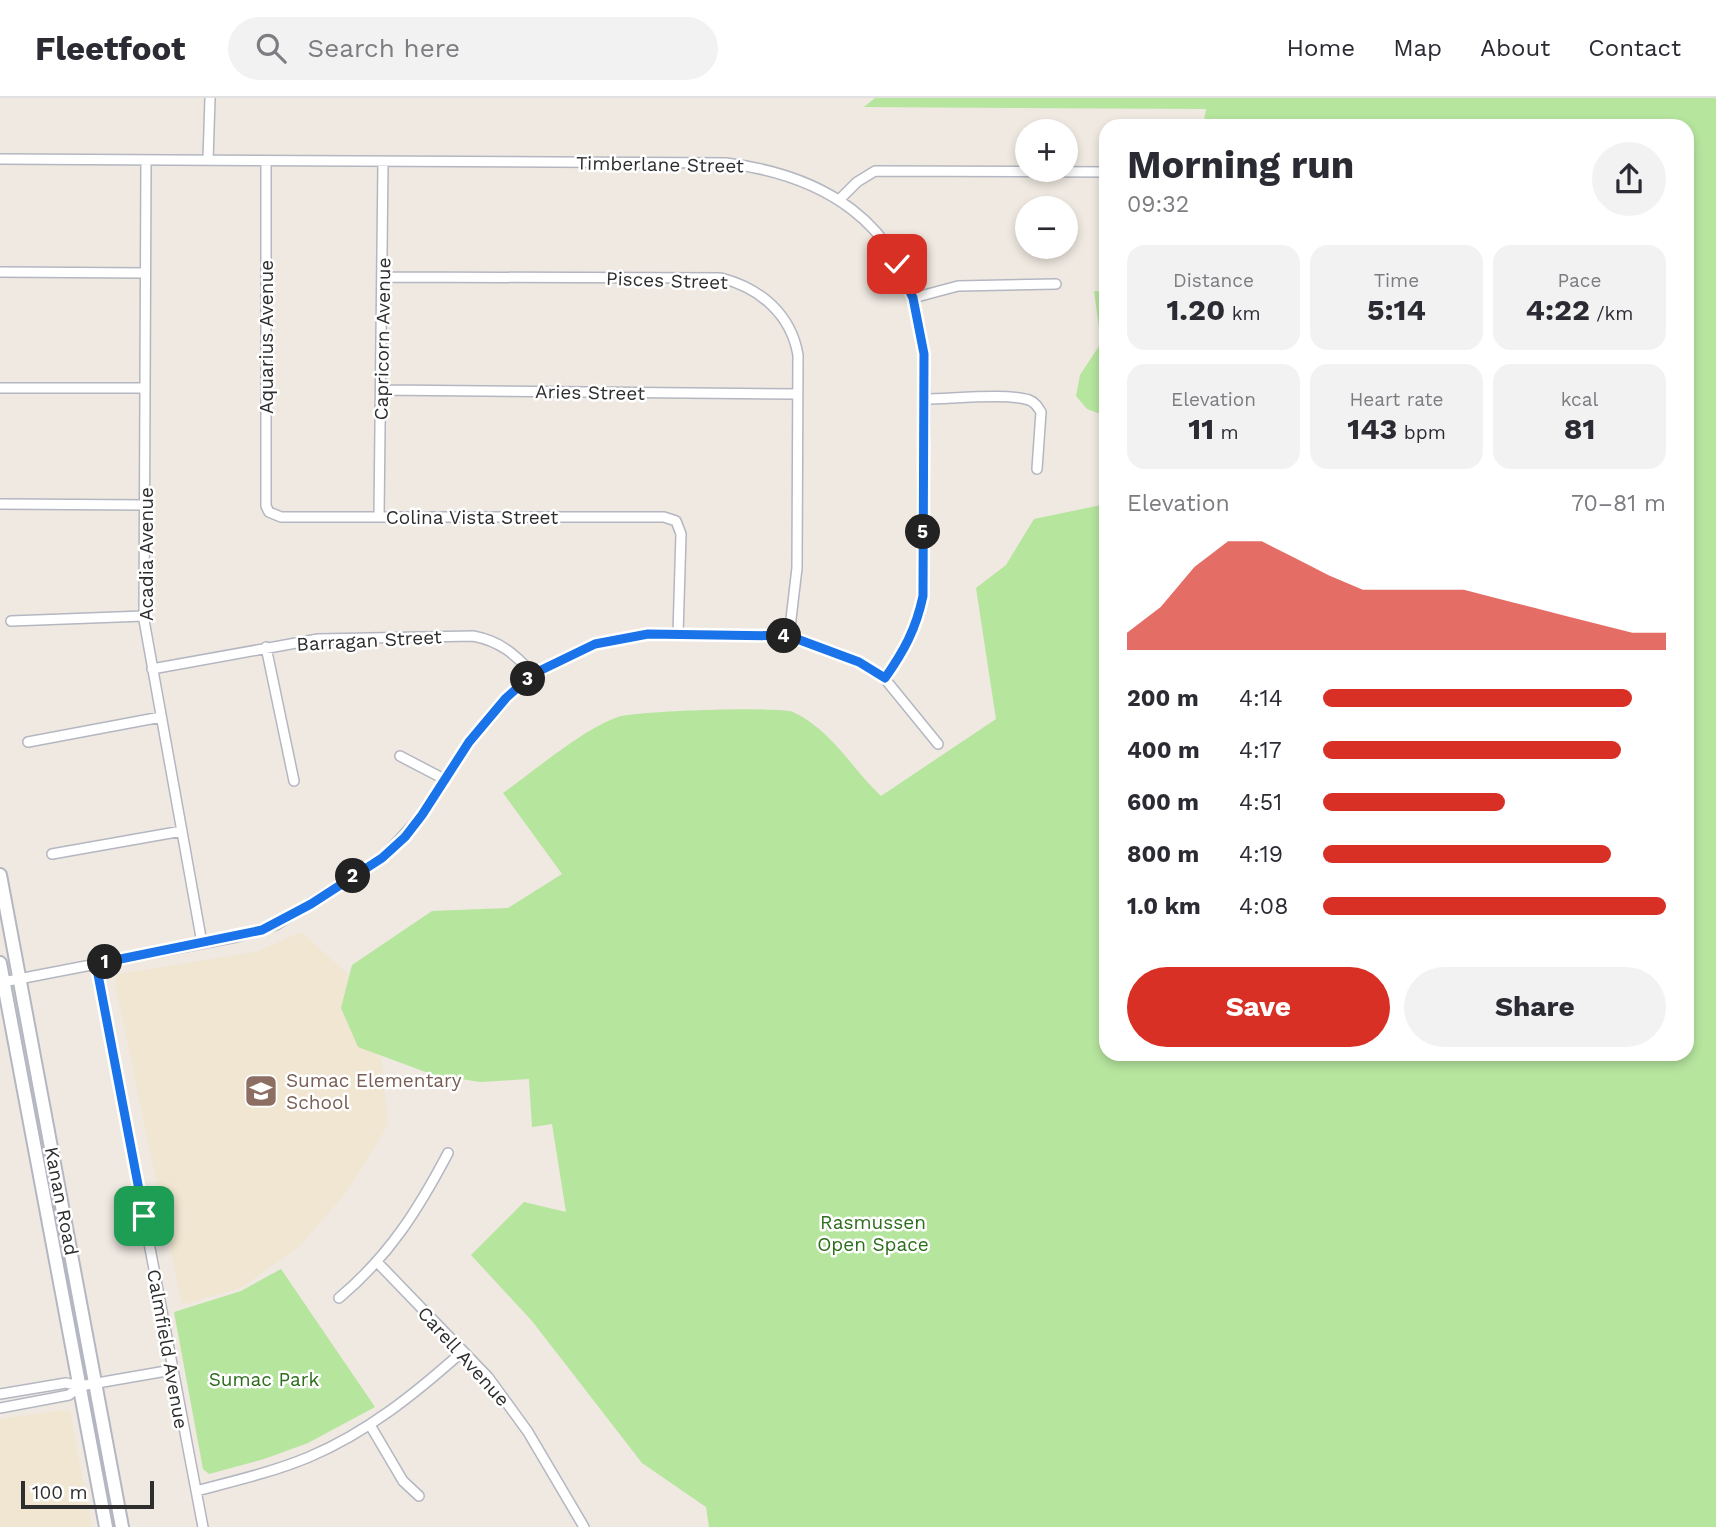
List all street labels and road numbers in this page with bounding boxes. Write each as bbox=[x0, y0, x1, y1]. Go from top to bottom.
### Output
street label: Timberlane Street bbox=[576, 152, 744, 177]
street label: Capricorn Avenue bbox=[370, 257, 395, 421]
street label: Aquarius Avenue bbox=[255, 260, 278, 414]
street label: Pisces Street bbox=[606, 267, 728, 294]
street label: Aries Street bbox=[535, 380, 645, 405]
street label: Acadia Avenue bbox=[135, 487, 158, 621]
street label: Colina Vista Street bbox=[386, 506, 558, 529]
street label: Barragan Street bbox=[296, 625, 442, 656]
street label: Kanan Road bbox=[40, 1145, 83, 1257]
street label: Calmfield Avenue bbox=[142, 1267, 193, 1431]
street label: Carell Avenue bbox=[413, 1302, 514, 1411]

